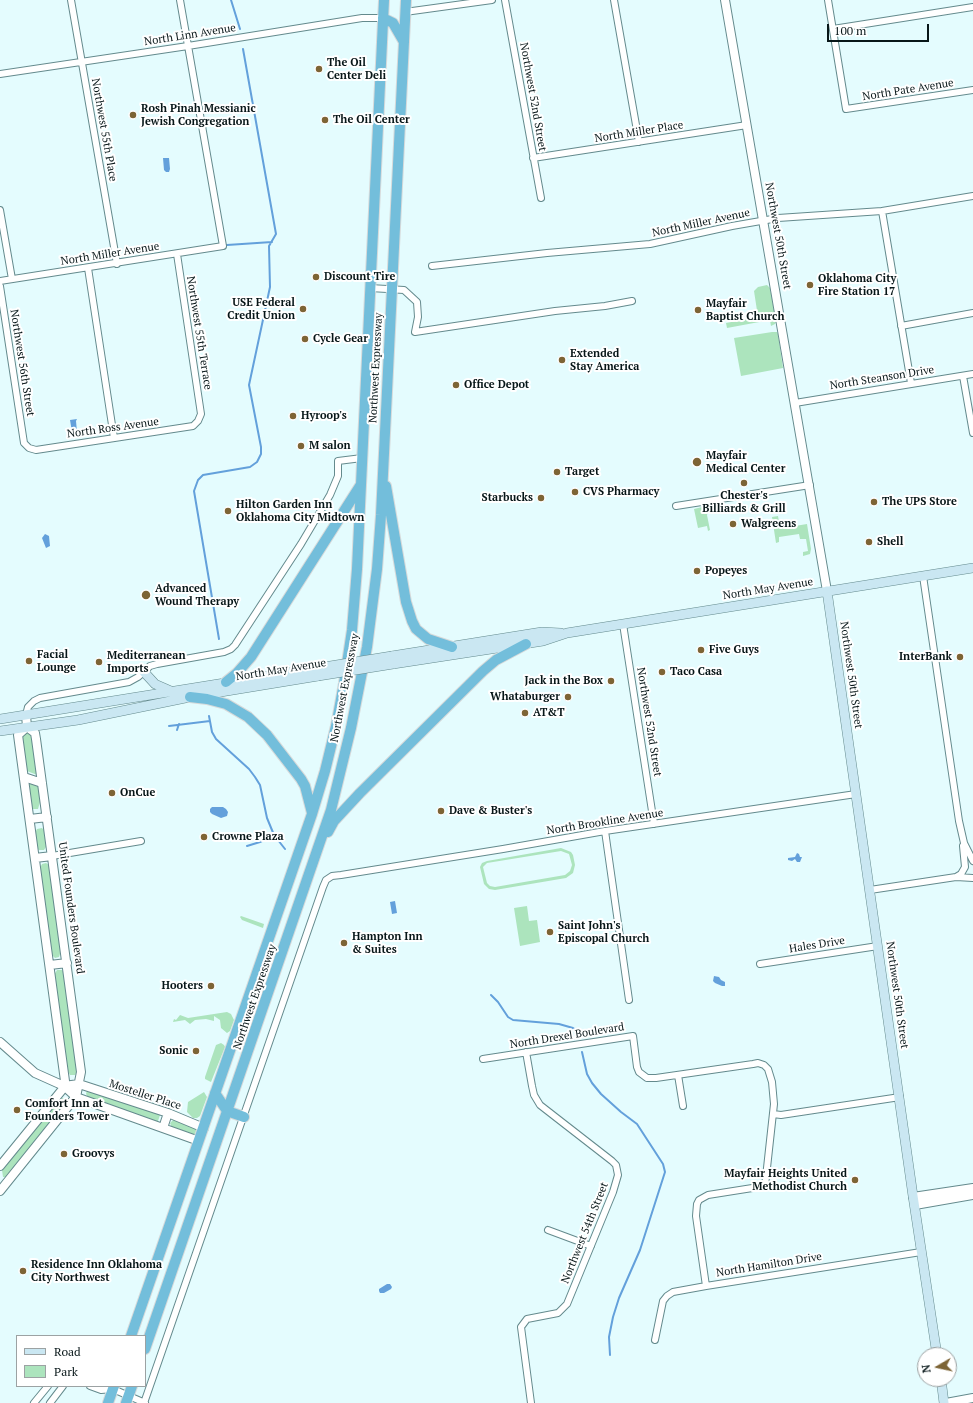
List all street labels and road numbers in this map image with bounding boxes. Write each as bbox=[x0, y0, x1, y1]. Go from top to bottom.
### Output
street label: North Linn Avenue bbox=[143, 21, 237, 49]
street label: Northwest 52nd Street bbox=[517, 42, 549, 152]
street label: North Pate Avenue bbox=[862, 76, 954, 104]
street label: Northwest 55th Place bbox=[88, 77, 120, 183]
street label: North Miller Place bbox=[594, 118, 684, 146]
street label: Northwest 50th Street bbox=[762, 182, 794, 290]
street label: North Miller Avenue bbox=[651, 206, 751, 240]
street label: North Miller Avenue bbox=[60, 240, 160, 268]
street label: Northwest 55th Terrace bbox=[183, 275, 215, 391]
street label: Northwest 56th Street bbox=[7, 309, 37, 417]
street label: Northwest Expressway bbox=[367, 312, 385, 424]
street label: North Steanson Drive bbox=[829, 363, 935, 393]
street label: North Ross Avenue bbox=[66, 415, 160, 441]
street label: North May Avenue bbox=[722, 575, 814, 603]
street label: Northwest 50th Street bbox=[837, 621, 865, 729]
street label: Northwest Expressway bbox=[328, 632, 362, 744]
street label: North May Avenue bbox=[235, 656, 327, 684]
street label: Northwest 52nd Street bbox=[634, 667, 664, 777]
street label: North Brookline Avenue bbox=[546, 806, 664, 838]
street label: United Founders Boulevard bbox=[55, 841, 87, 975]
street label: Hales Drive bbox=[788, 934, 846, 956]
street label: Northwest 50th Street bbox=[883, 941, 911, 1049]
street label: Northwest Expressway bbox=[231, 943, 279, 1051]
street label: North Drexel Boulevard bbox=[509, 1020, 625, 1052]
street label: Mosteller Place bbox=[107, 1077, 183, 1113]
street label: Northwest 54th Street bbox=[559, 1180, 611, 1286]
street label: North Hamilton Drive bbox=[715, 1250, 823, 1280]

